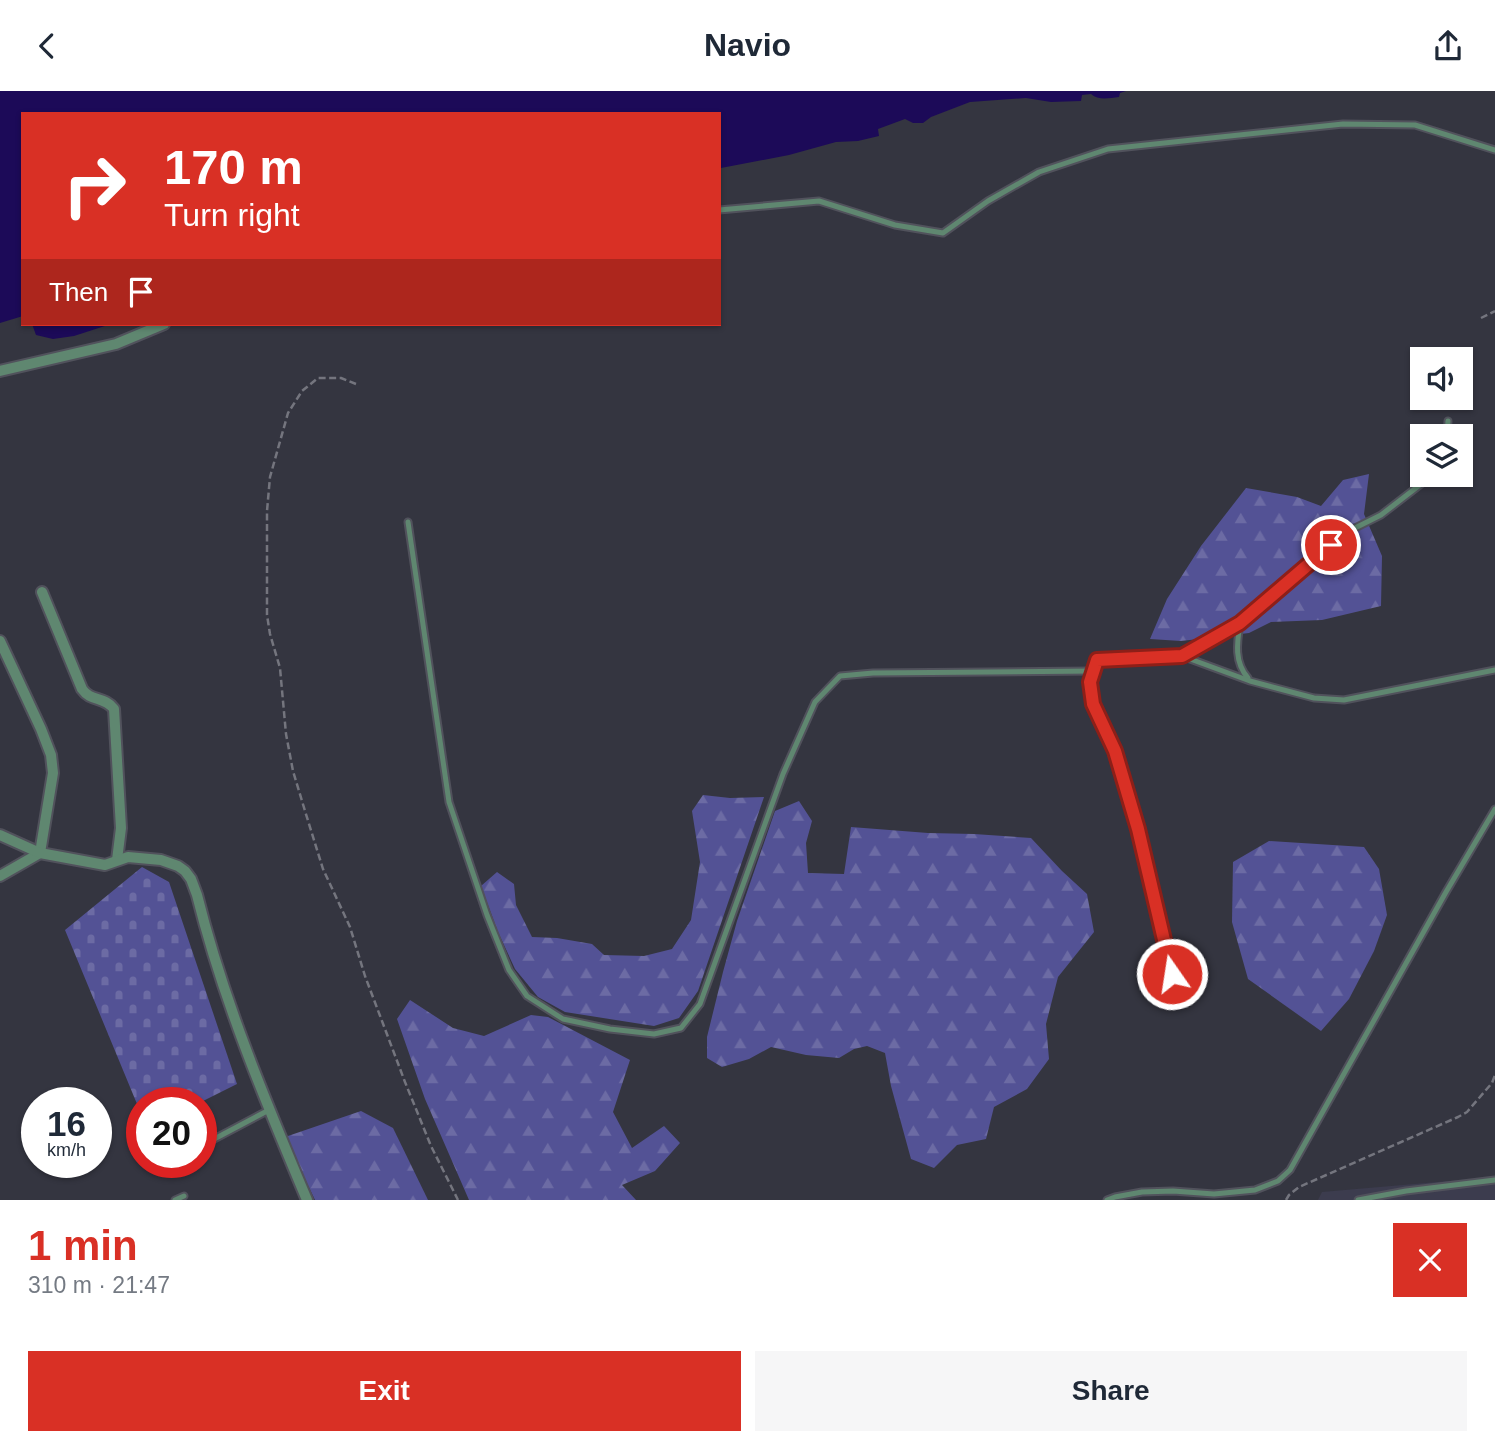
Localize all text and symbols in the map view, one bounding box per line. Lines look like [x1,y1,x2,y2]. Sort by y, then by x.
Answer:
icon: back [28,27,66,65]
text: Navio [704,27,791,63]
icon: share [1429,27,1467,65]
icon: right [49,140,140,231]
text: 170 m [164,140,303,194]
text: Turn right [164,197,300,233]
icon: arrive [122,273,160,311]
text: Then [49,277,108,307]
map controls [1410,347,1473,487]
button: sound [1410,347,1473,410]
button: layers [1410,424,1473,487]
pin [1301,515,1361,575]
icon: arrive [1312,526,1350,564]
position arrow [1135,937,1209,1011]
speed limit sign: 20 [126,1087,217,1178]
text: 16 [47,1104,86,1143]
text: km/h [47,1140,86,1160]
text: 1 min [28,1222,138,1269]
button: close [1393,1223,1467,1297]
text: 310 m · 21:47 [28,1272,170,1298]
button: Exit [28,1351,741,1431]
button: Share [755,1351,1467,1431]

